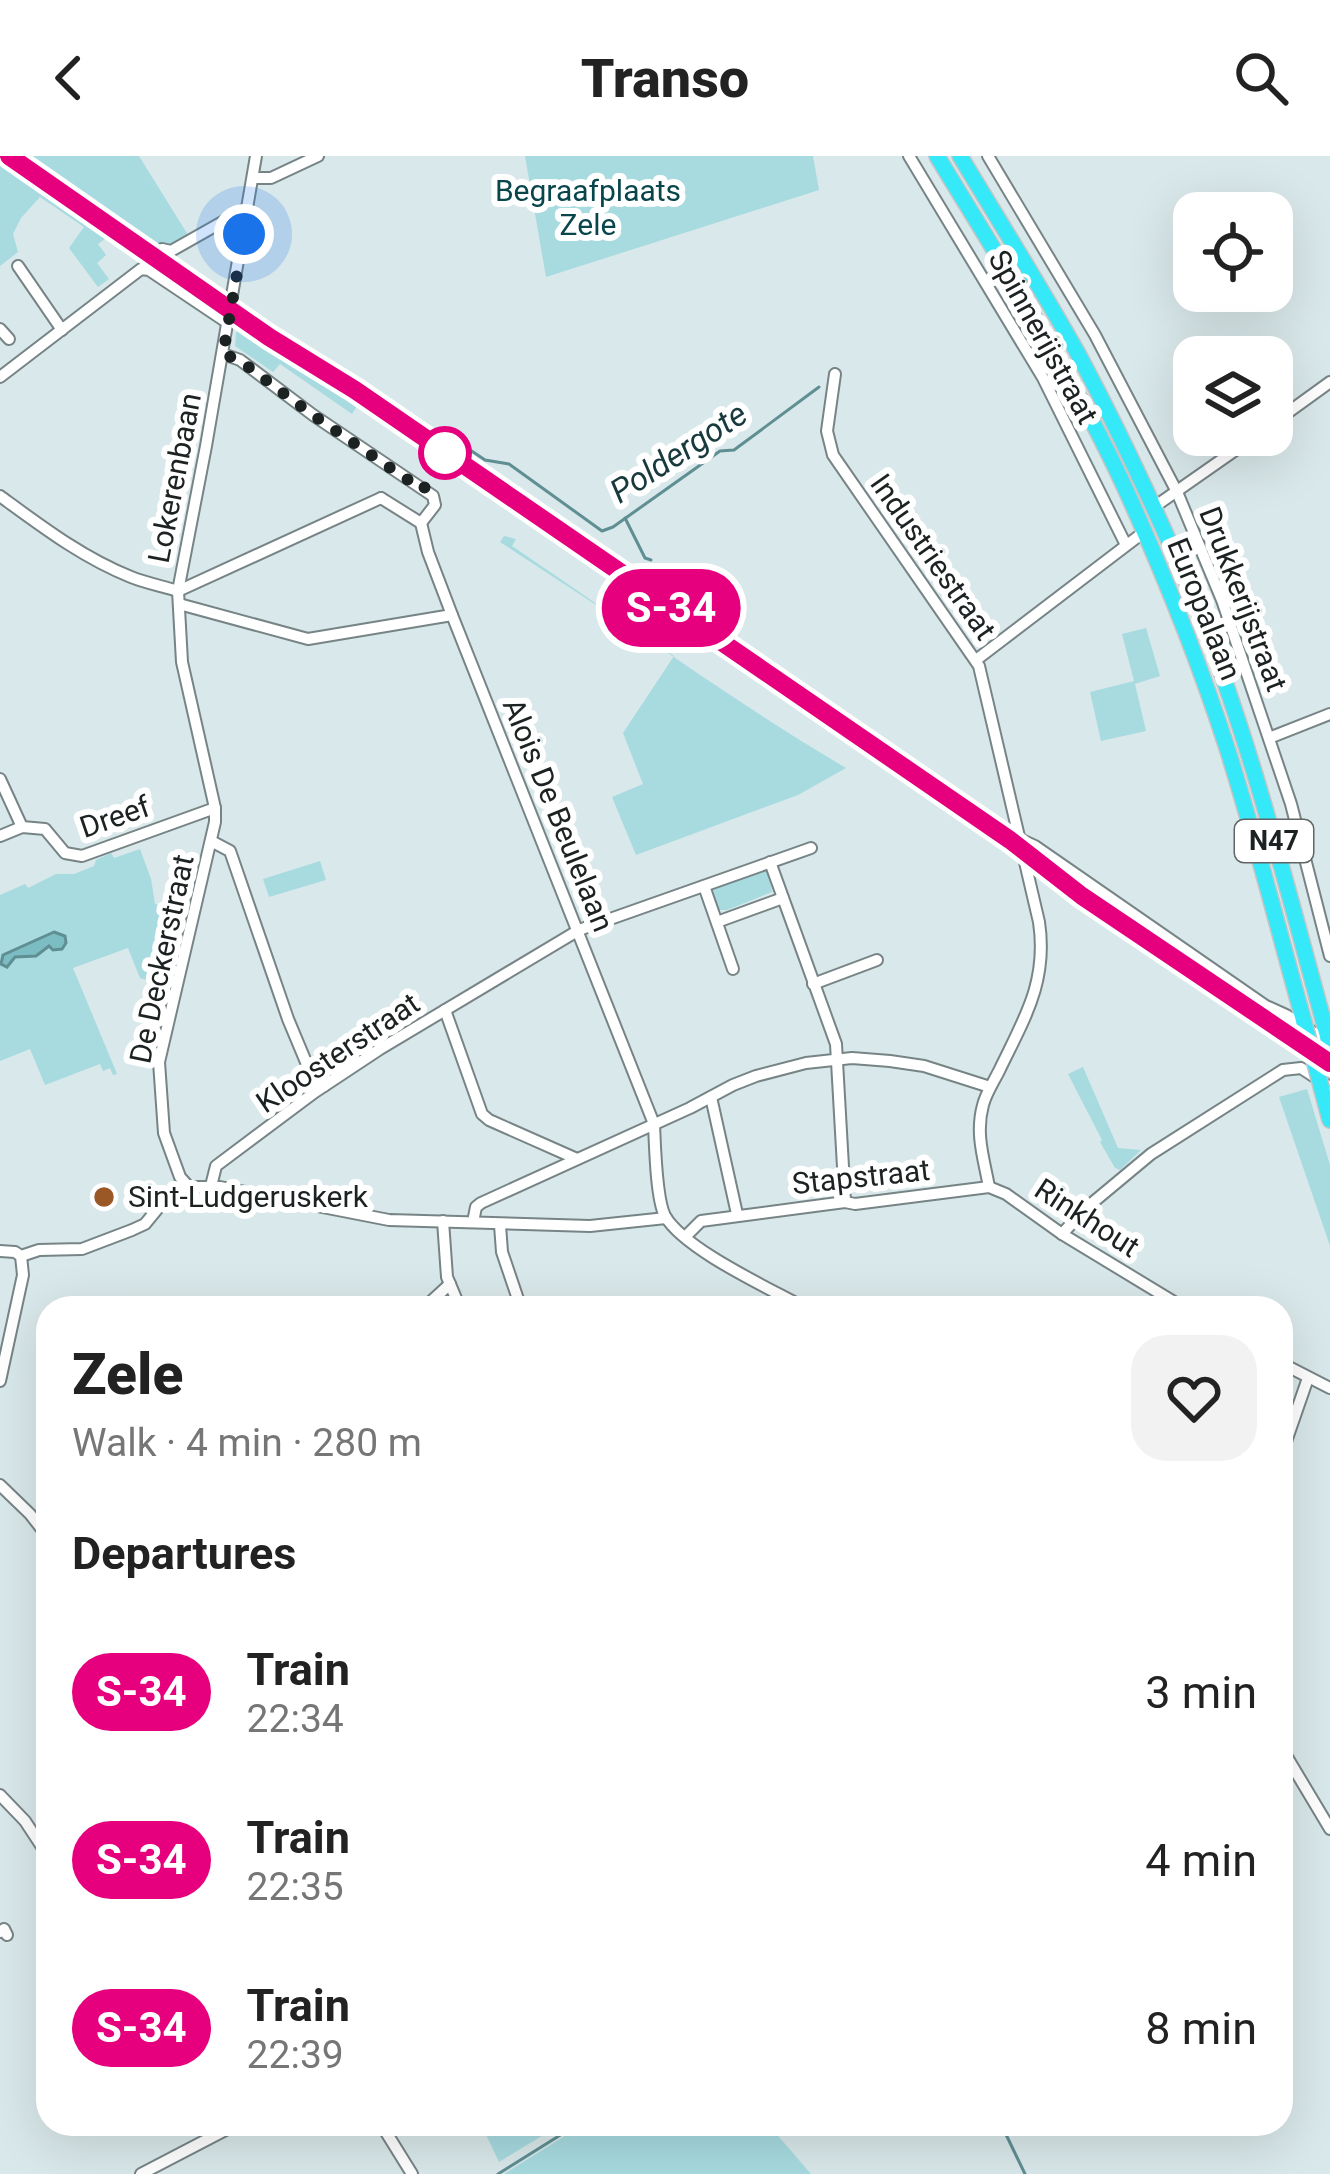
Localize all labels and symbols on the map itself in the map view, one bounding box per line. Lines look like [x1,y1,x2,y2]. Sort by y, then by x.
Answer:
park label: Begraafplaats Zele [495,173,681,242]
your location [214,204,274,264]
street label: Spinnerijstraat [981,244,1106,430]
street label: Lokerenbaan [141,390,208,566]
water label: Poldergote [603,394,754,511]
unlabelled marker [420,428,470,478]
street label: Industriestraat [863,467,1003,646]
street label: Drukkerijstraat [1192,502,1295,696]
street label: Europalaan [1160,533,1249,685]
line badge: S-34 [587,569,755,647]
street label: Alois De Beulelaan [496,693,621,936]
street label: Dreef [75,788,155,845]
road number: N47 [1235,820,1313,862]
street label: De Deckerstraat [122,851,201,1067]
street label: Kloosterstraat [250,985,426,1120]
street label: Stapstraat [790,1152,931,1201]
street label: Rinkhout [1028,1171,1146,1264]
place label: Sint-Ludgeruskerk [128,1179,369,1214]
marker: Sint-Ludgeruskerk [91,1184,117,1210]

